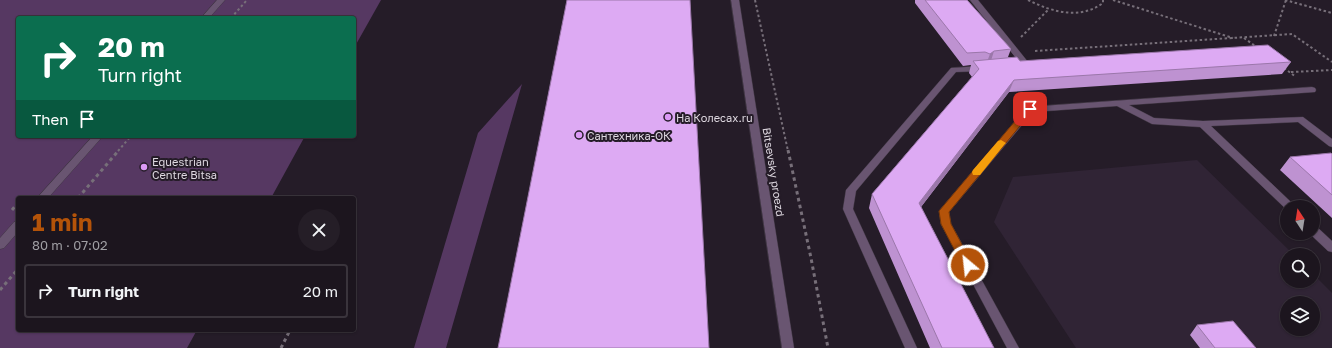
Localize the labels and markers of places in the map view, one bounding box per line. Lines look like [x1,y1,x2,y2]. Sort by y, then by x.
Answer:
pin [1013,92,1047,126]
place label: На Колесах.ru [676,111,753,124]
marker: На Колесах.ru [663,112,673,122]
place label: Сантехника-ОК [587,129,671,142]
marker: Сантехника-ОК [574,130,584,140]
place label: Equestrian Centre Bitsa [152,155,217,181]
marker: Equestrian Centre Bitsa [139,162,149,172]

